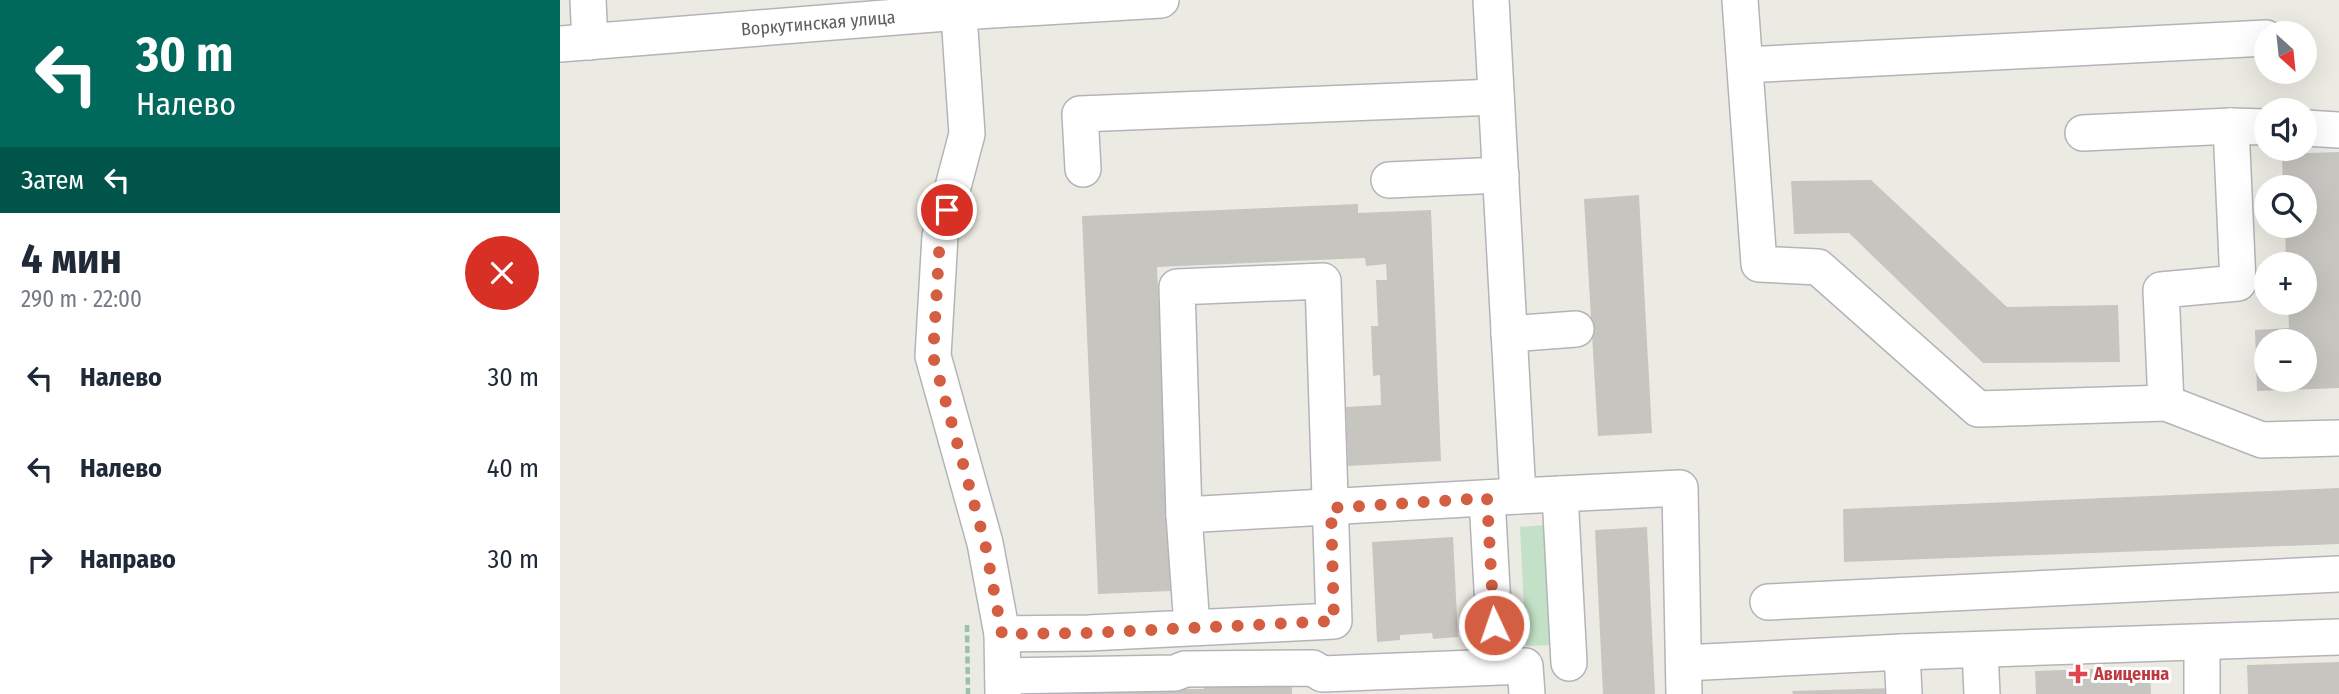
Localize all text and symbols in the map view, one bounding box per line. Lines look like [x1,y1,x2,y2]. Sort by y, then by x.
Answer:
street label: Воркутинская улица [740,6,896,40]
north arrow [2254,21,2317,84]
map controls [2254,21,2317,392]
text: 30 m [136,25,234,84]
icon: left [21,28,112,119]
text: Налево [136,85,236,123]
button: sound [2254,98,2317,161]
icon: left [98,161,136,199]
text: Затем [21,165,84,196]
button: search [2254,175,2317,238]
pin [917,180,977,240]
icon: arrive [928,191,966,229]
text: 4 мин [21,234,122,284]
button: close [465,236,539,310]
button: + [2254,252,2317,315]
text: 290 m · 22:00 [21,285,142,313]
button: − [2254,329,2317,392]
icon: left [21,359,59,397]
text: Налево [80,362,162,393]
text: 30 m [488,362,539,393]
icon: left [21,450,59,488]
text: Налево [80,453,162,484]
text: 40 m [487,453,539,484]
icon: right [21,541,59,579]
text: Направо [80,544,176,575]
text: 30 m [488,544,539,575]
position arrow [1457,588,1531,662]
place label: Авиценна [2093,663,2169,685]
marker: Авиценна [2068,664,2088,684]

